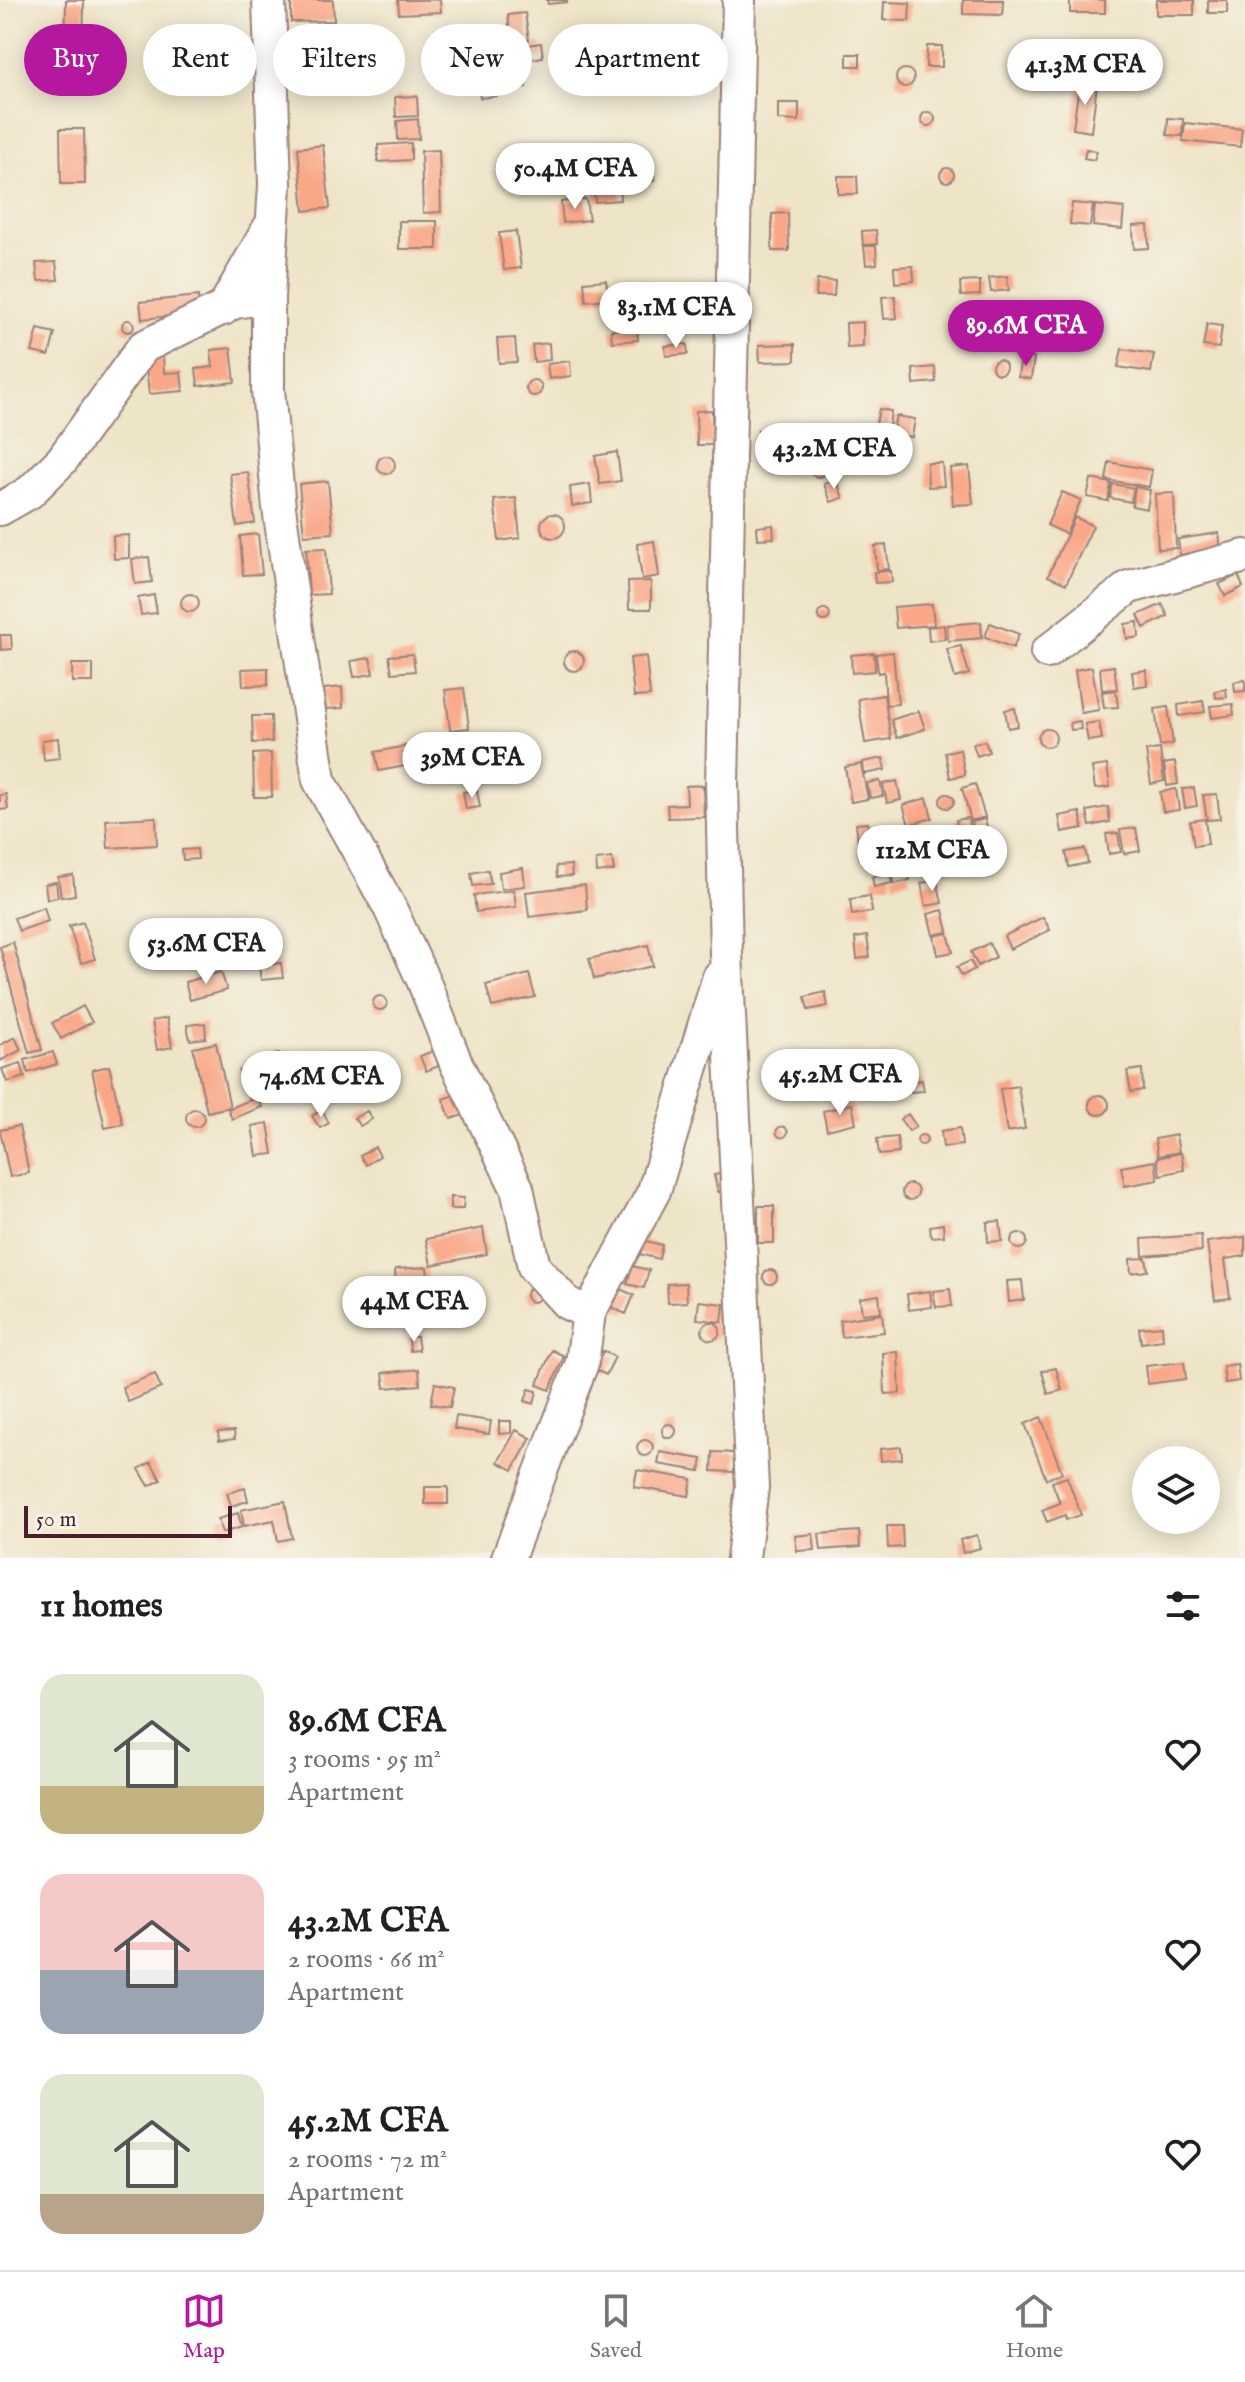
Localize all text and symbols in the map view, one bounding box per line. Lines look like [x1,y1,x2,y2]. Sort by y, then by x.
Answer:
chip: Buy [24,24,127,96]
chip: Rent [143,24,257,96]
chip: Filters [273,24,405,96]
chip: New [421,24,532,96]
chip: Apartment [548,24,728,96]
pin: 41.3M CFA [993,39,1177,107]
text: 41.3M CFA [1025,48,1145,81]
pin: 50.4M CFA [483,143,667,211]
text: 50.4M CFA [514,152,636,185]
pin: 83.1M CFA [584,282,768,350]
text: 83.1M CFA [617,291,735,324]
pin: 89.6M CFA [934,300,1118,368]
text: 89.6M CFA [966,309,1086,342]
pin: 43.2M CFA [742,423,926,491]
text: 43.2M CFA [773,432,895,465]
pin: 39M CFA [398,732,546,800]
text: 39M CFA [420,741,524,774]
pin: 112M CFA [849,825,1015,893]
text: 112M CFA [875,834,989,867]
pin: 53.6M CFA [114,918,298,986]
text: 53.6M CFA [147,927,265,960]
pin: 45.2M CFA [748,1049,932,1117]
pin: 74.6M CFA [229,1051,413,1119]
text: 45.2M CFA [779,1058,901,1091]
text: 74.6M CFA [259,1060,383,1093]
pin: 44M CFA [340,1276,488,1344]
text: 44M CFA [360,1285,468,1318]
map controls [1132,1446,1220,1534]
button: layers [1132,1446,1220,1534]
scale bar [24,1502,232,1538]
text: 50 m [36,1506,77,1534]
icon: filters [1161,1584,1205,1628]
text: 11 homes [40,1585,163,1628]
text: 89.6M CFA [288,1700,445,1743]
icon: home [104,1706,200,1802]
icon: heart [1161,1732,1205,1776]
text: 3 rooms · 95 m² [288,1743,441,1776]
text: Apartment [288,1776,404,1809]
text: 43.2M CFA [288,1900,448,1943]
icon: home [104,1906,200,2002]
icon: heart [1161,1932,1205,1976]
text: 2 rooms · 66 m² [288,1943,445,1976]
text: Apartment [288,1976,404,2009]
text: 45.2M CFA [288,2100,447,2143]
icon: home [104,2106,200,2202]
icon: heart [1161,2132,1205,2176]
text: 2 rooms · 72 m² [288,2143,447,2176]
text: Apartment [288,2176,404,2209]
tab: Map [182,2289,226,2365]
tab: Saved [590,2289,642,2365]
tab: Home [1006,2289,1063,2365]

